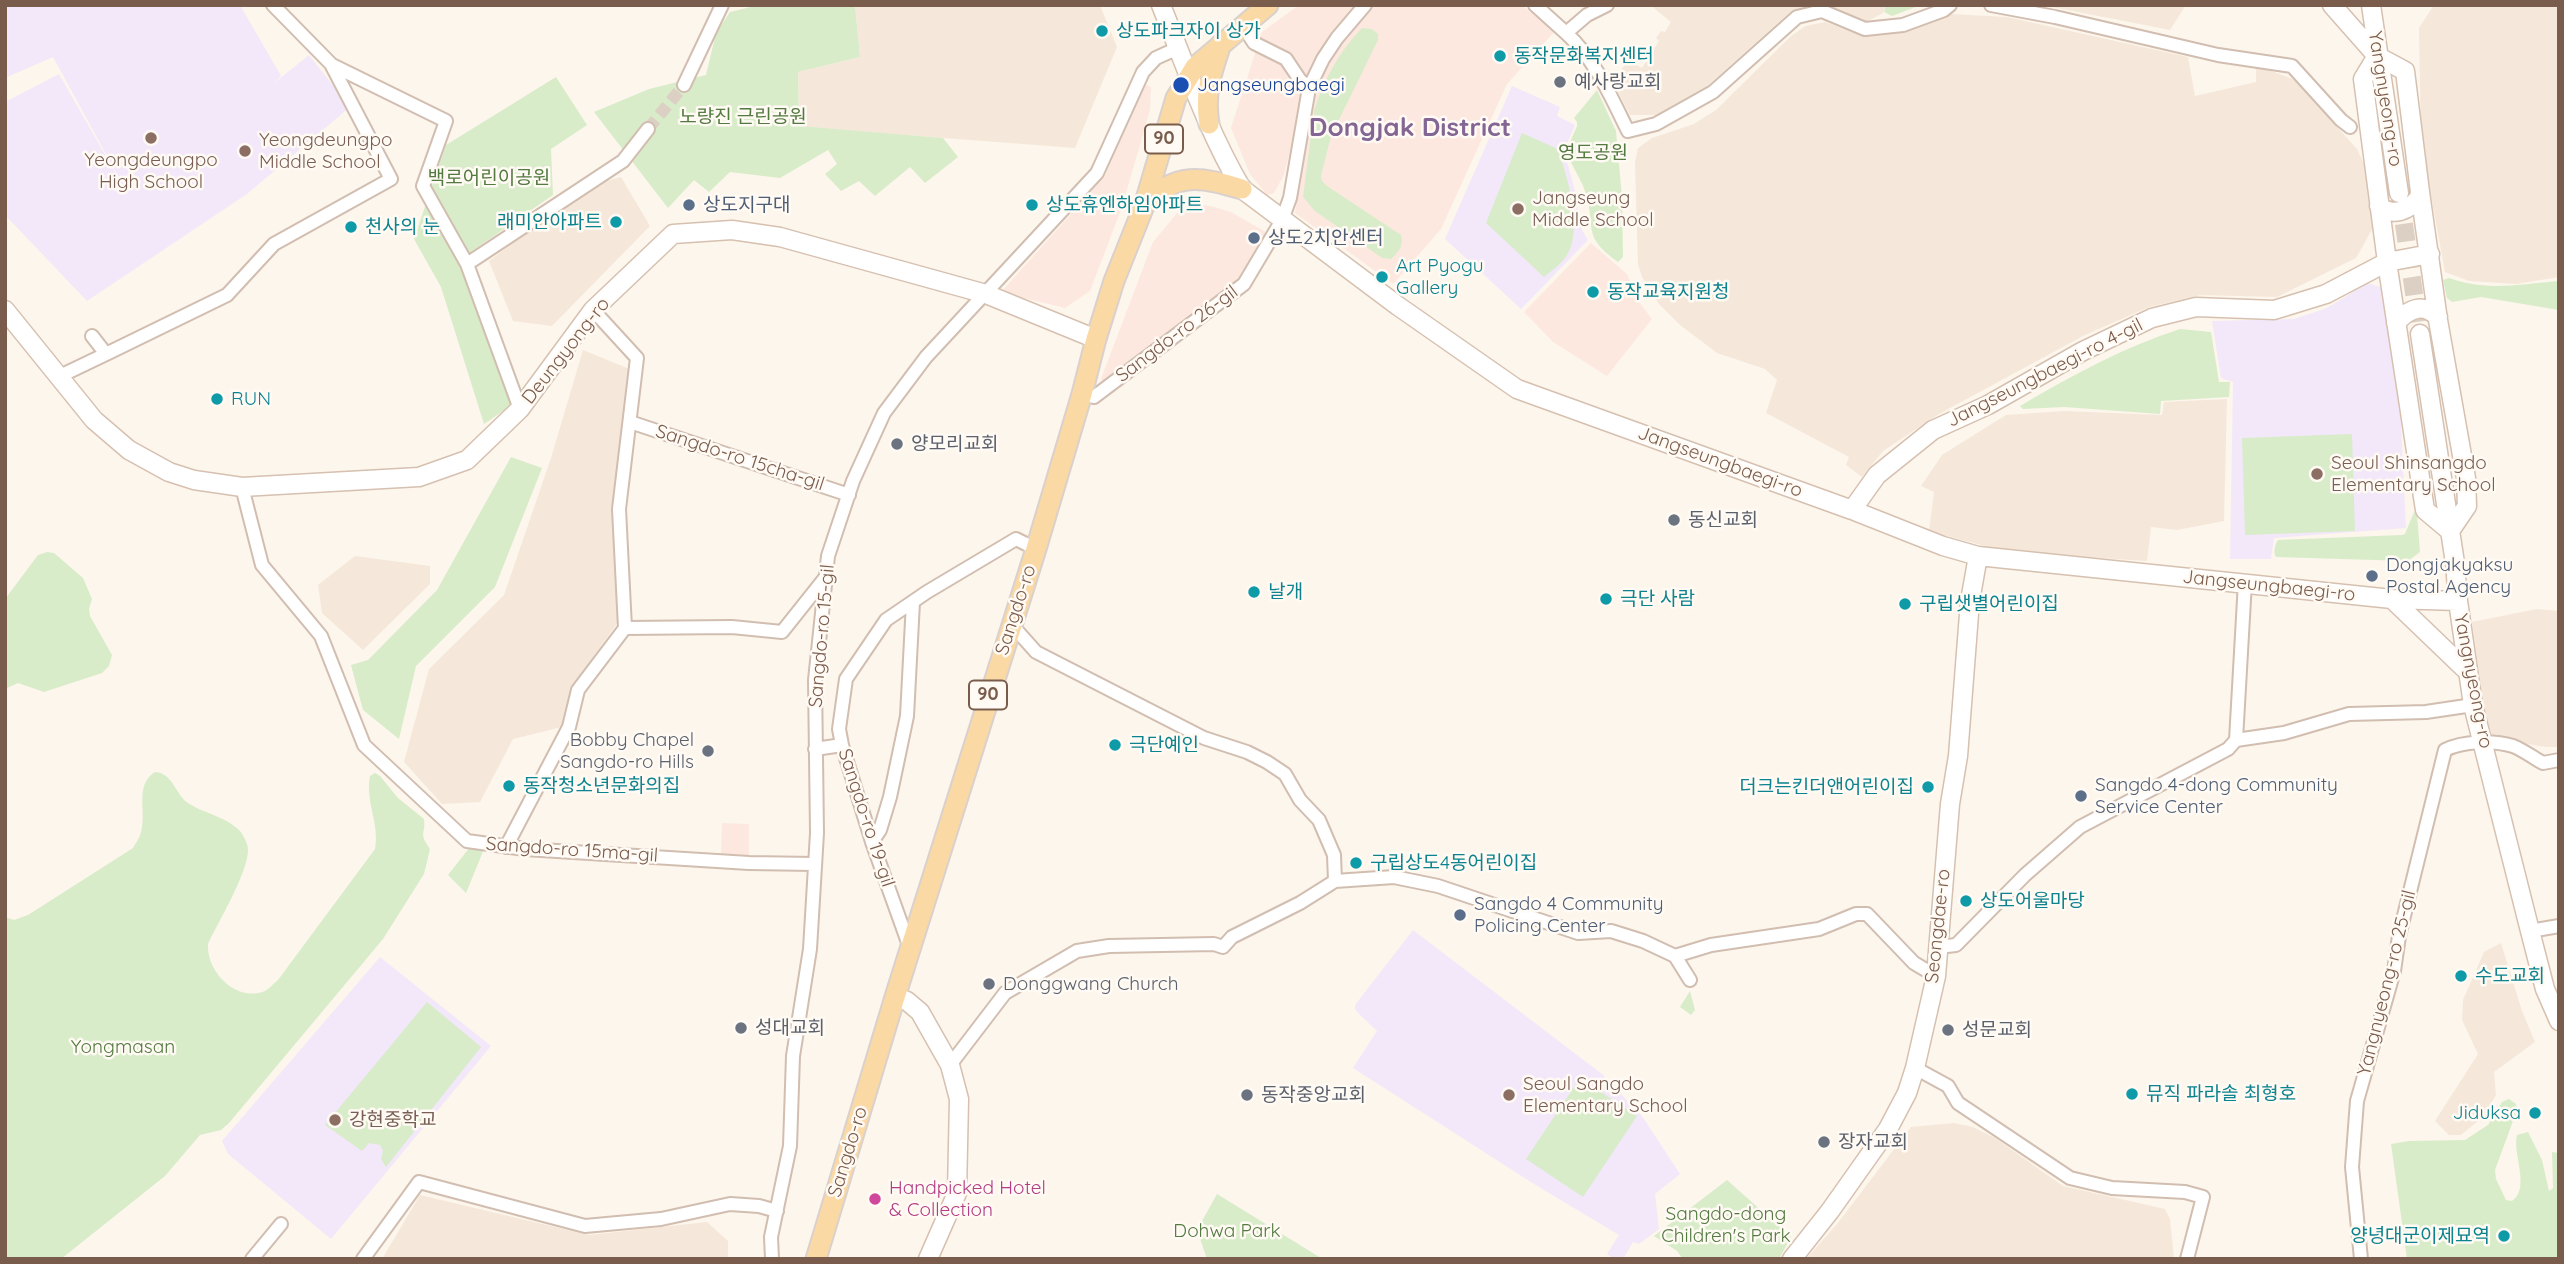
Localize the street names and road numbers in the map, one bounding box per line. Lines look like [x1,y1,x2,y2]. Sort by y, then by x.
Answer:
street label: Yangnyeong-ro [2363,30,2407,168]
road number: 90 [1145,124,1183,154]
street label: Sangdo-ro 26-gil [1111,281,1243,387]
street label: Deungyong-ro [517,293,615,409]
street label: Jangseungbaegi-ro 4-gil [1943,314,2147,432]
street label: Sangdo-ro 15cha-gil [653,420,827,496]
street label: Jangseungbaegi-ro [1634,422,1806,502]
street label: Sangdo-ro [991,562,1041,658]
street label: Sangdo-ro 15-gil [804,563,840,709]
street label: Jangseungbaegi-ro [2181,566,2357,606]
street label: Yangnyeong-ro [2449,612,2497,750]
road number: 90 [969,680,1007,710]
street label: Sangdo-ro 19-gil [833,746,899,890]
street label: Sangdo-ro 15ma-gil [485,833,659,867]
street label: Seongdae-ro [1921,868,1955,984]
street label: Yangnyeong-ro 25-gil [2353,888,2421,1078]
street label: Sangdo-ro [823,1104,873,1200]

